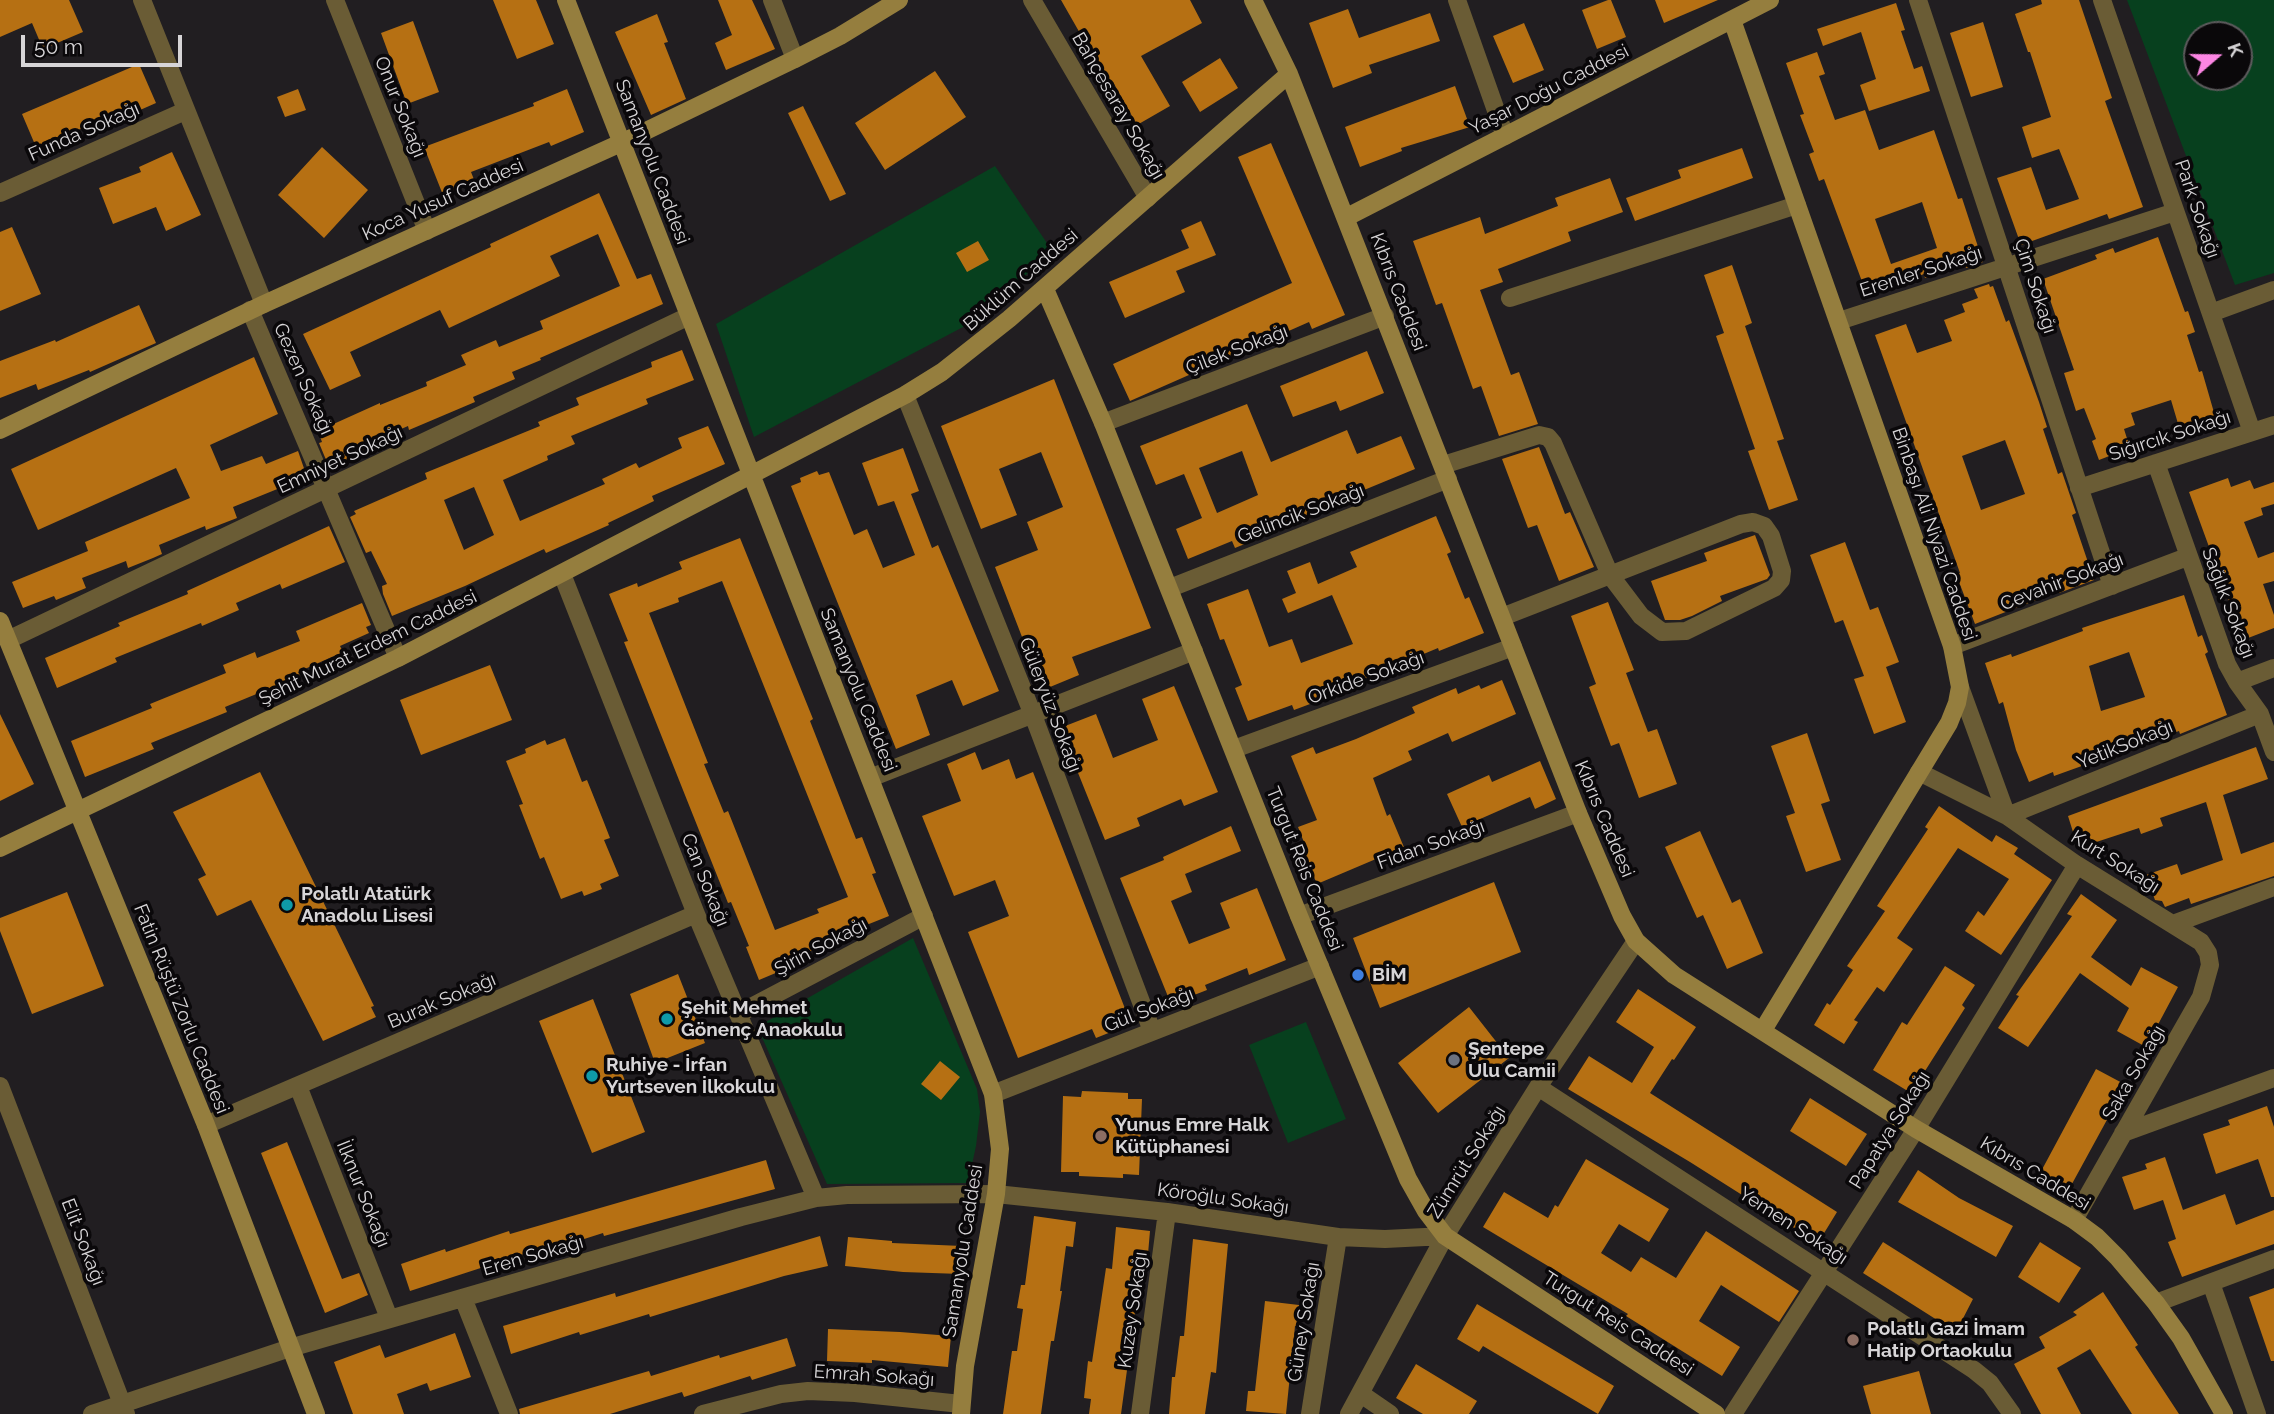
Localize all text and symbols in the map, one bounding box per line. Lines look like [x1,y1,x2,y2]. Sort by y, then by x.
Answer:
scale bar [24,21,186,65]
north arrow [2183,21,2253,91]
street label: Bahçesaray Sokağı [1067,28,1169,184]
text: 50 m [34,34,83,59]
street label: Yaşar Doğu Caddesi [1465,40,1633,140]
text: K [2223,40,2248,59]
street label: Onur Sokağı [369,53,431,161]
street label: Samanyolu Caddesi [610,76,694,248]
street label: Funda Sokağı [25,97,143,167]
street label: Koca Yusuf Caddesi [359,154,527,246]
street label: Park Sokağı [2169,157,2225,261]
street label: Büklüm Caddesi [959,224,1083,336]
street label: Kıbrıs Caddesi [1365,230,1431,354]
street label: Çim Sokağı [2009,236,2061,336]
street label: Erenler Sokağı [1857,242,1985,302]
street label: Gezen Sokağı [268,320,338,438]
street label: Çilek Sokağı [1183,320,1291,380]
street label: Sığırcık Sokağı [2106,406,2234,466]
street label: Emniyet Sokağı [274,421,406,499]
street label: Binbaşı Ali Niyazi Caddesi [1887,424,1981,644]
street label: Gelincik Sokağı [1234,479,1368,549]
street label: Sağlık Sokağı [2196,544,2260,662]
street label: Cevahir Sokağı [1997,548,2127,616]
street label: Şehit Murat Erdem Caddesi [255,585,481,711]
street label: Samanyolu Caddesi [815,605,901,775]
street label: Güleryüz Sokağı [1014,634,1086,776]
street label: Orkide Sokağı [1305,646,1427,710]
street label: YetikSokağı [2074,715,2176,775]
street label: Kıbrıs Caddesi [1569,757,1639,881]
street label: Turgut Reis Caddesi [1261,784,1347,954]
street label: Fidan Sokağı [1374,815,1488,875]
street label: Kurt Sokağı [2066,826,2164,898]
street label: Can Sokağı [676,830,734,930]
place label: Polatlı Atatürk Anadolu Lisesi [301,883,433,927]
marker: Polatlı Atatürk Anadolu Lisesi [279,897,295,913]
street label: Fatin Rüştü Zorlu Caddesi [128,901,234,1117]
street label: Şirin Sokağı [771,913,871,981]
place label: BİM [1372,964,1407,986]
marker: BİM [1350,967,1366,983]
street label: Burak Sokağı [385,968,499,1034]
street label: Gül Sokağı [1101,983,1197,1037]
place label: Şehit Mehmet Gönenç Anaokulu [681,997,843,1041]
marker: Şehit Mehmet Gönenç Anaokulu [659,1011,675,1027]
street label: Saka Sokağı [2098,1021,2170,1125]
place label: Şentepe Ulu Camii [1468,1038,1556,1082]
marker: Şentepe Ulu Camii [1446,1052,1462,1068]
place label: Ruhiye - İrfan Yurtseven İlkokulu [606,1054,775,1098]
street label: Papatya Sokağı [1845,1067,1935,1193]
marker: Ruhiye - İrfan Yurtseven İlkokulu [584,1068,600,1084]
street label: Zümrüt Sokağı [1423,1101,1511,1223]
place label: Yunus Emre Halk Kütüphanesi [1115,1114,1269,1158]
marker: Yunus Emre Halk Kütüphanesi [1093,1128,1109,1144]
street label: Kıbrıs Caddesi [1976,1132,2094,1216]
street label: İlknur Sokağı [331,1137,395,1251]
street label: Samanyolu Caddesi [938,1163,988,1339]
street label: Köroğlu Sokağı [1156,1178,1290,1220]
street label: Yemen Sokağı [1734,1182,1852,1270]
street label: Elit Sokağı [56,1195,110,1289]
street label: Eren Sokağı [480,1231,586,1281]
street label: Kuzey Sokağı [1114,1250,1152,1370]
street label: Güney Sokağı [1283,1260,1325,1384]
street label: Turgut Reis Caddesi [1538,1267,1698,1381]
place label: Polatlı Gazi İmam Hatip Ortaokulu [1867,1318,2025,1362]
marker: Polatlı Gazi İmam Hatip Ortaokulu [1845,1332,1861,1348]
street label: Emrah Sokağı [813,1360,935,1392]

